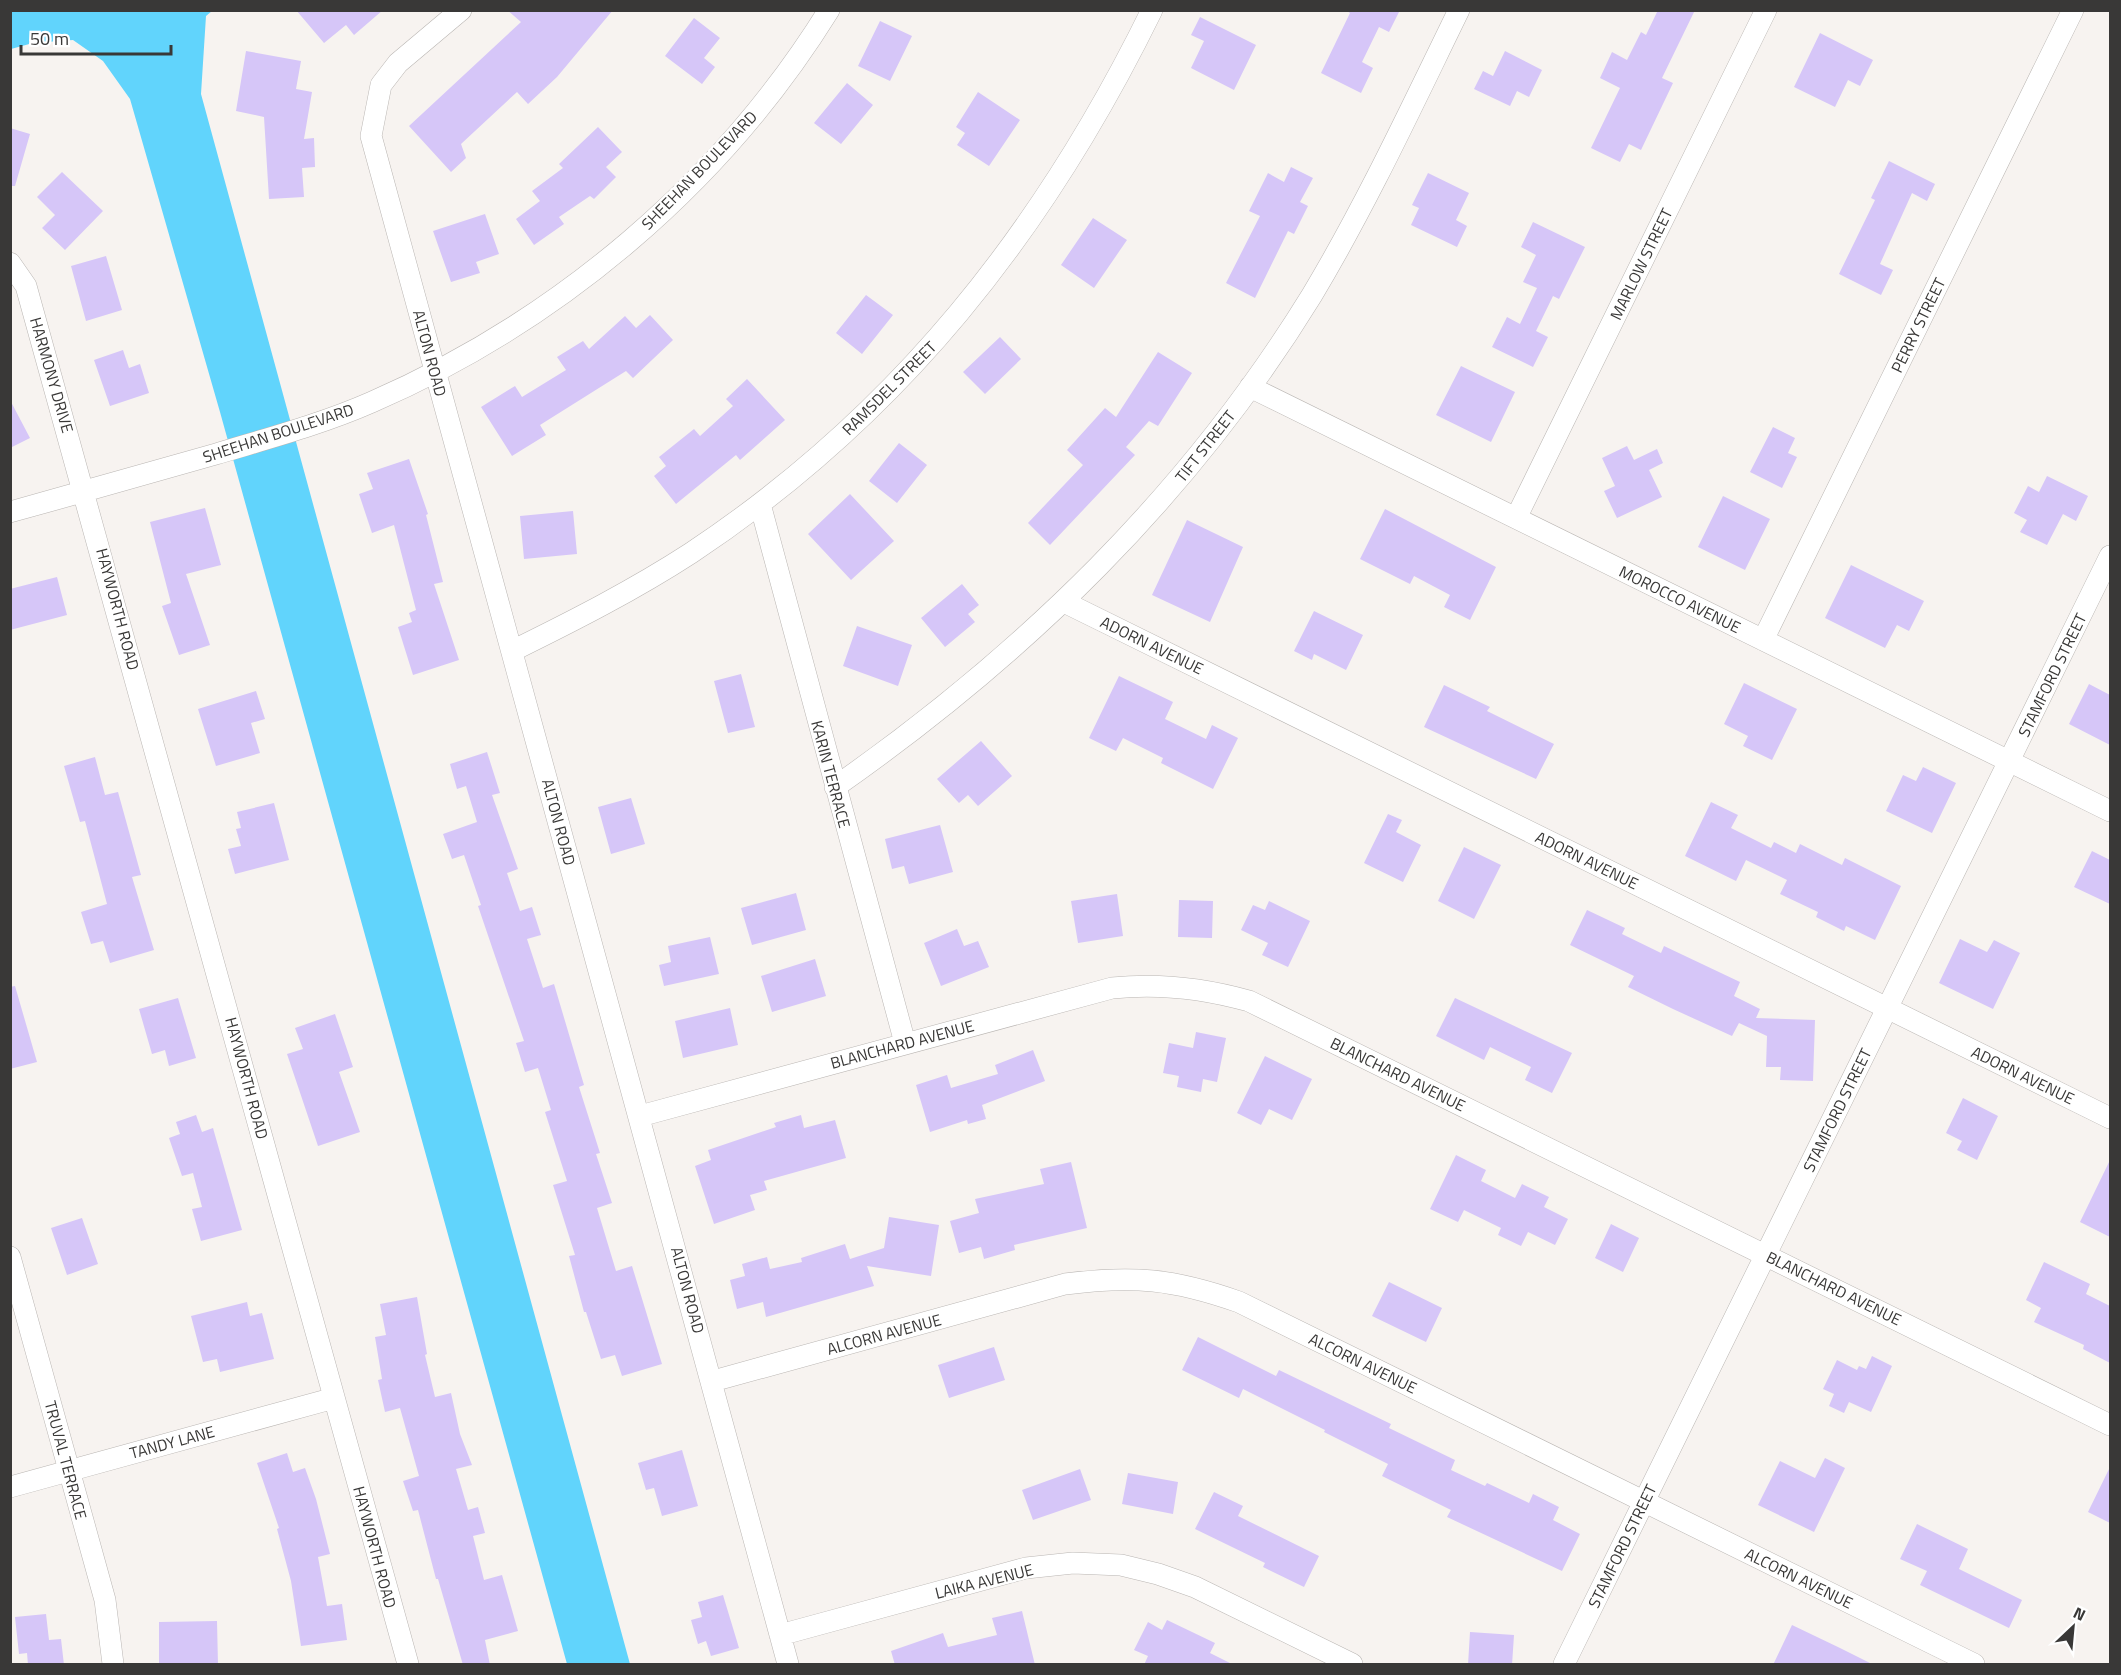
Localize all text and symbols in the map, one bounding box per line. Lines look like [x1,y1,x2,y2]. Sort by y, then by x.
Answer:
scale bar [21,18,171,56]
text: 50 m [30,25,69,52]
street label: SHEEHAN BOULEVARD [636,105,762,235]
street label: MARLOW STREET [1604,204,1679,324]
street label: PERRY STREET [1885,273,1952,377]
street label: ALTON ROAD [407,307,453,399]
street label: HARMONY DRIVE [24,314,80,436]
street label: RAMSDEL STREET [836,335,942,441]
street label: SHEEHAN BOULEVARD [199,397,357,469]
street label: TIFT STREET [1169,404,1241,487]
street label: HAYWORTH ROAD [90,545,146,673]
street label: MOROCCO AVENUE [1615,559,1745,639]
street label: STAMFORD STREET [2012,609,2093,741]
street label: ADORN AVENUE [1096,610,1208,680]
street label: KARIN TERRACE [805,718,857,831]
street label: ALTON ROAD [536,776,582,868]
street label: ADORN AVENUE [1531,825,1643,895]
street label: BLANCHARD AVENUE [827,1013,977,1075]
street label: HAYWORTH ROAD [219,1014,275,1142]
street label: BLANCHARD AVENUE [1326,1031,1470,1117]
street label: ADORN AVENUE [1967,1040,2079,1110]
street label: STAMFORD STREET [1797,1044,1878,1176]
street label: ALTON ROAD [665,1244,711,1336]
street label: BLANCHARD AVENUE [1762,1245,1906,1331]
street label: ALCORN AVENUE [824,1307,944,1361]
street label: ALCORN AVENUE [1305,1326,1421,1400]
street label: TRUVAL TERRACE [39,1398,93,1522]
street label: TANDY LANE [127,1419,217,1465]
street label: STAMFORD STREET [1582,1480,1663,1612]
street label: HAYWORTH ROAD [347,1483,403,1611]
street label: ALCORN AVENUE [1741,1541,1857,1615]
street label: LAIKA AVENUE [932,1557,1036,1605]
north arrow [2043,1597,2103,1657]
text: N [2069,1600,2090,1627]

